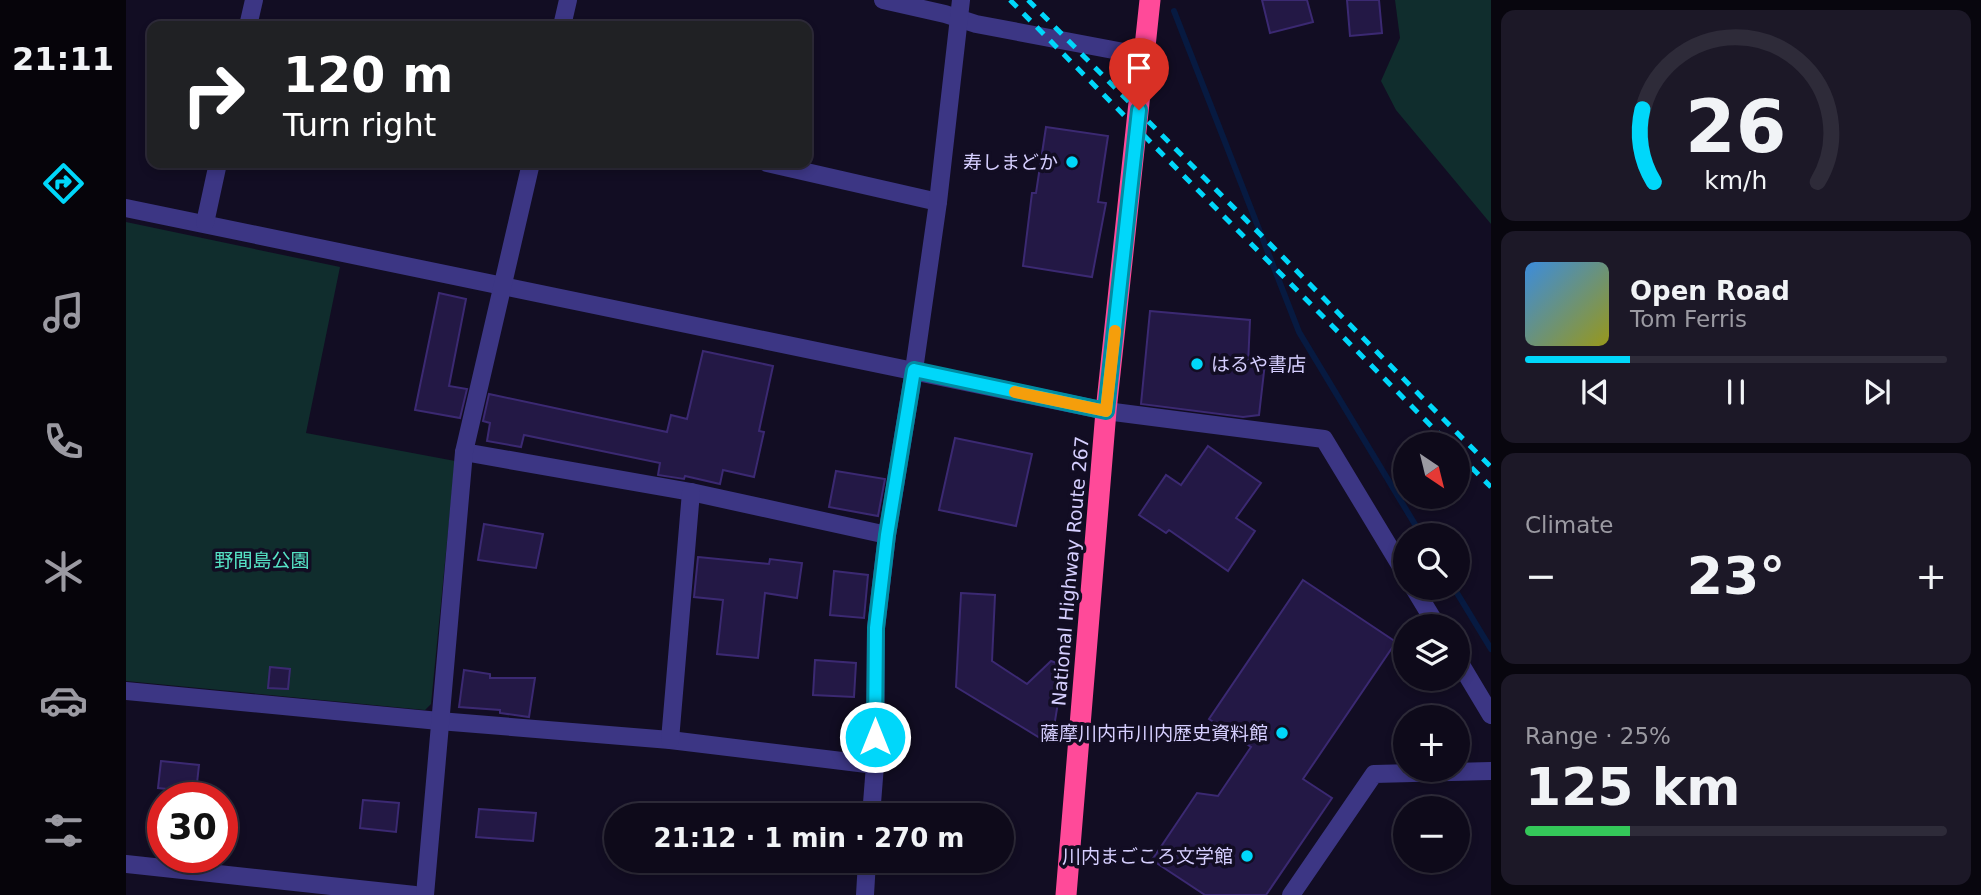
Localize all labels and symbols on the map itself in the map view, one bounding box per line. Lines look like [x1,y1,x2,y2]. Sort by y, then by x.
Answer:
pin [1109,38,1169,110]
place label: 寿しまどか [963,151,1058,173]
marker: 寿しまどか [1064,154,1080,170]
place label: はるや書店 [1211,353,1306,375]
marker: はるや書店 [1189,356,1205,372]
north arrow [1393,432,1470,509]
street label: National Highway Route 267 [1047,435,1093,707]
park label: 野間島公園 [214,549,310,571]
position arrow [838,700,912,774]
place label: 薩摩川内市川内歴史資料館 [1040,722,1268,744]
marker: 薩摩川内市川内歴史資料館 [1274,725,1290,741]
speed limit sign: 30 [147,782,238,873]
place label: 川内まごころ文学館 [1062,845,1233,867]
marker: 川内まごころ文学館 [1239,848,1255,864]

